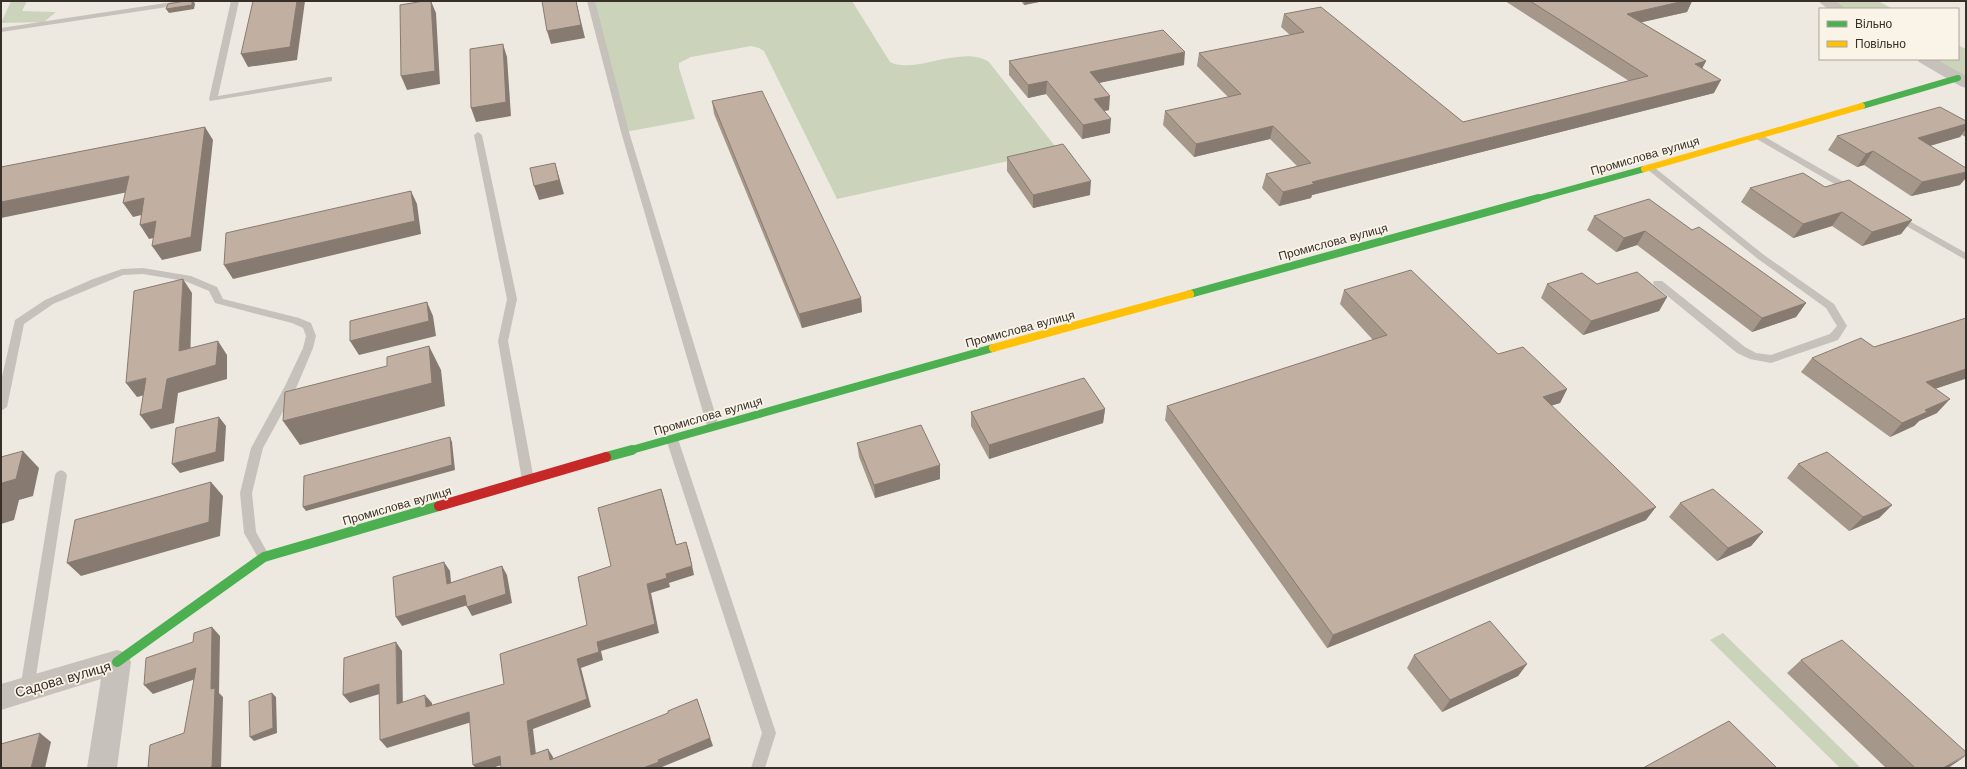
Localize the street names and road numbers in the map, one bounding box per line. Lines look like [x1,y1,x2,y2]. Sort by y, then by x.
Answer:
street label: Промислова вулиця [1589,134,1701,178]
street label: Промислова вулиця [1277,221,1389,263]
street label: Промислова вулиця [964,308,1076,350]
street label: Промислова вулиця [652,394,764,438]
street label: Промислова вулиця [341,484,453,528]
street label: Садова вулиця [13,658,113,700]

